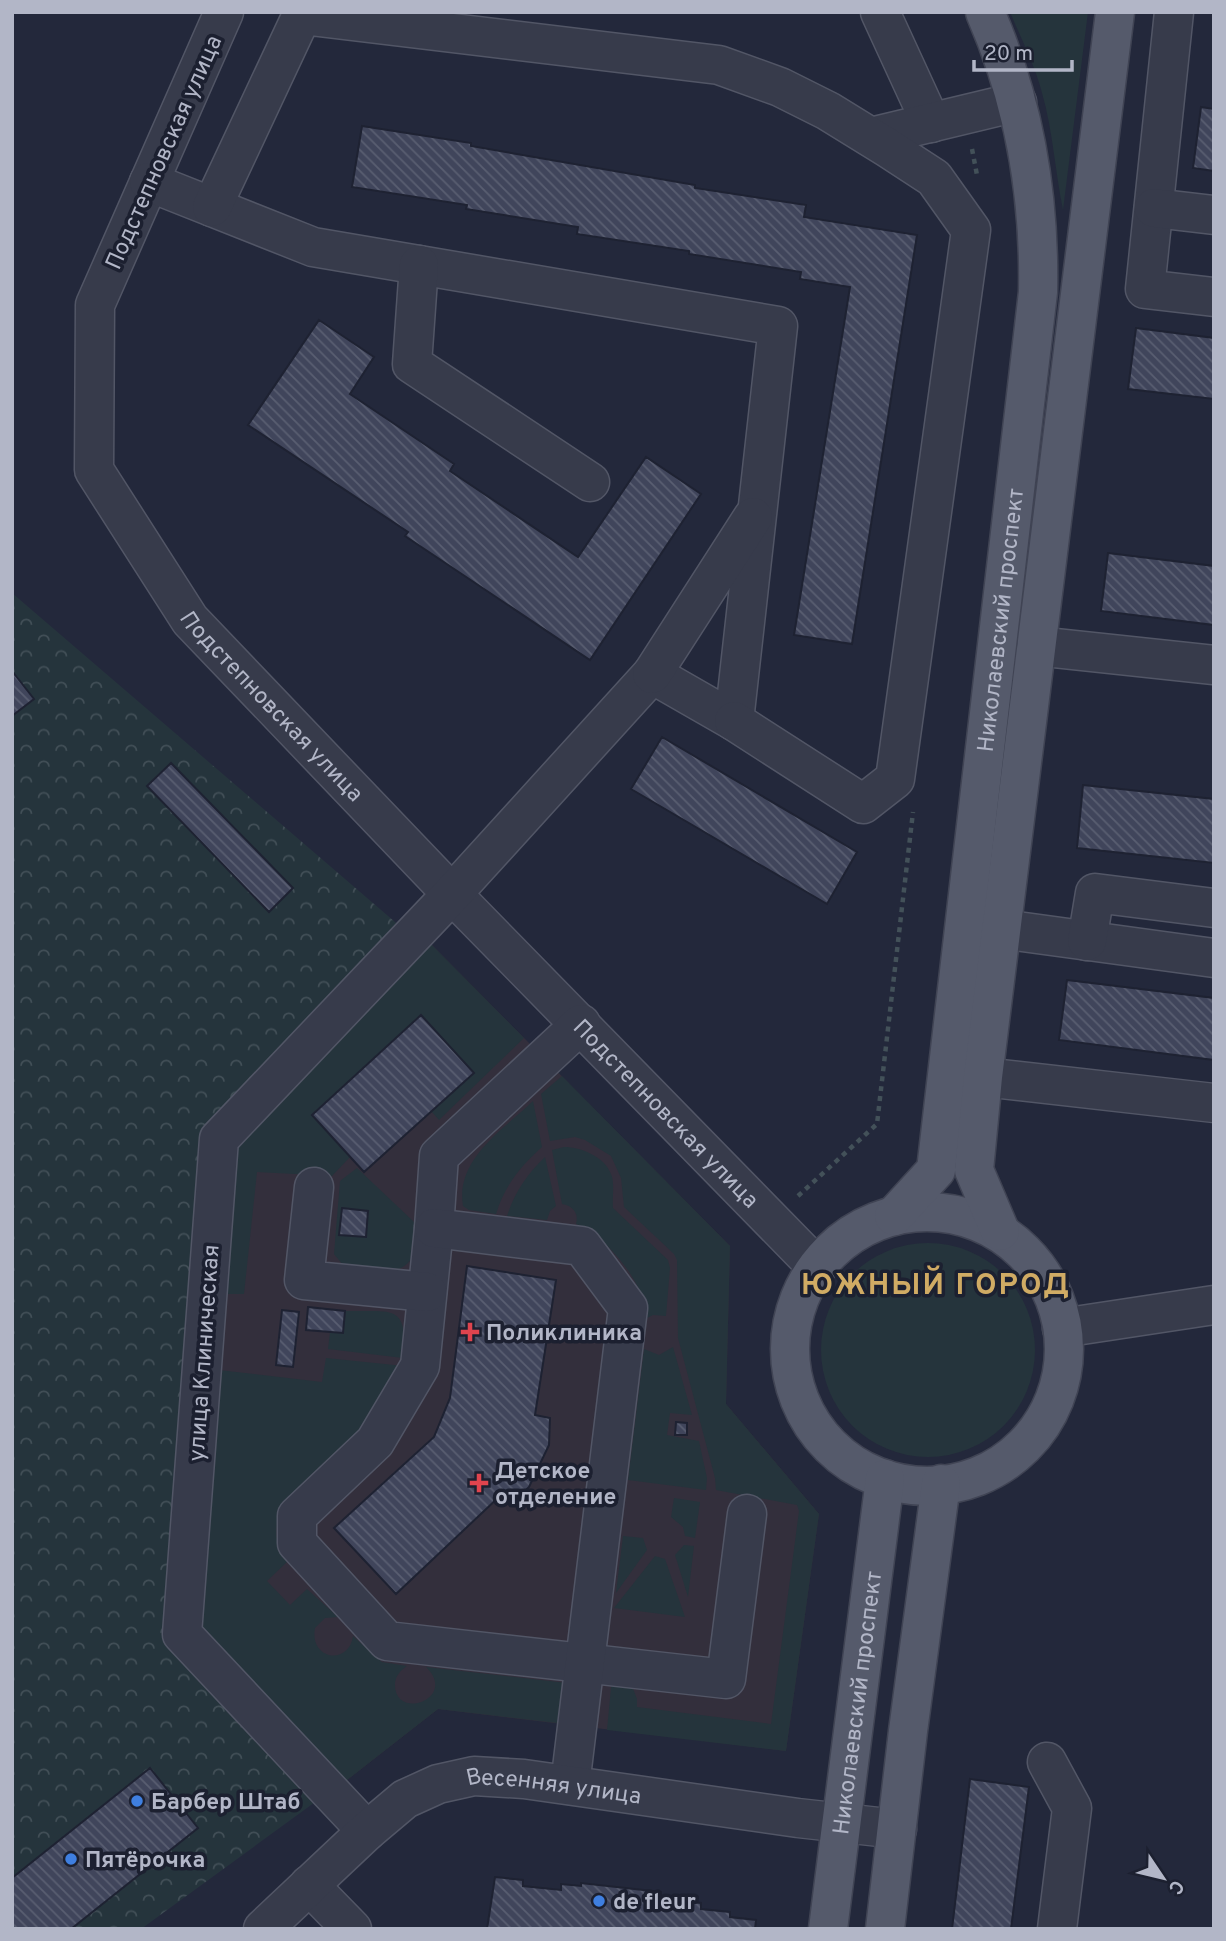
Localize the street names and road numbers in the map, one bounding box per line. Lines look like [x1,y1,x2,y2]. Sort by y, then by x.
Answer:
street label: Подстепновская улица [100,31,230,275]
street label: Николаевский проспект [973,487,1032,754]
street label: Подстепновская улица [171,607,368,809]
street label: Подстепновская улица [566,1014,764,1216]
street label: улица Клиническая [183,1244,228,1463]
street label: Николаевский проспект [828,1570,890,1837]
street label: Весенняя улица [464,1763,643,1813]

